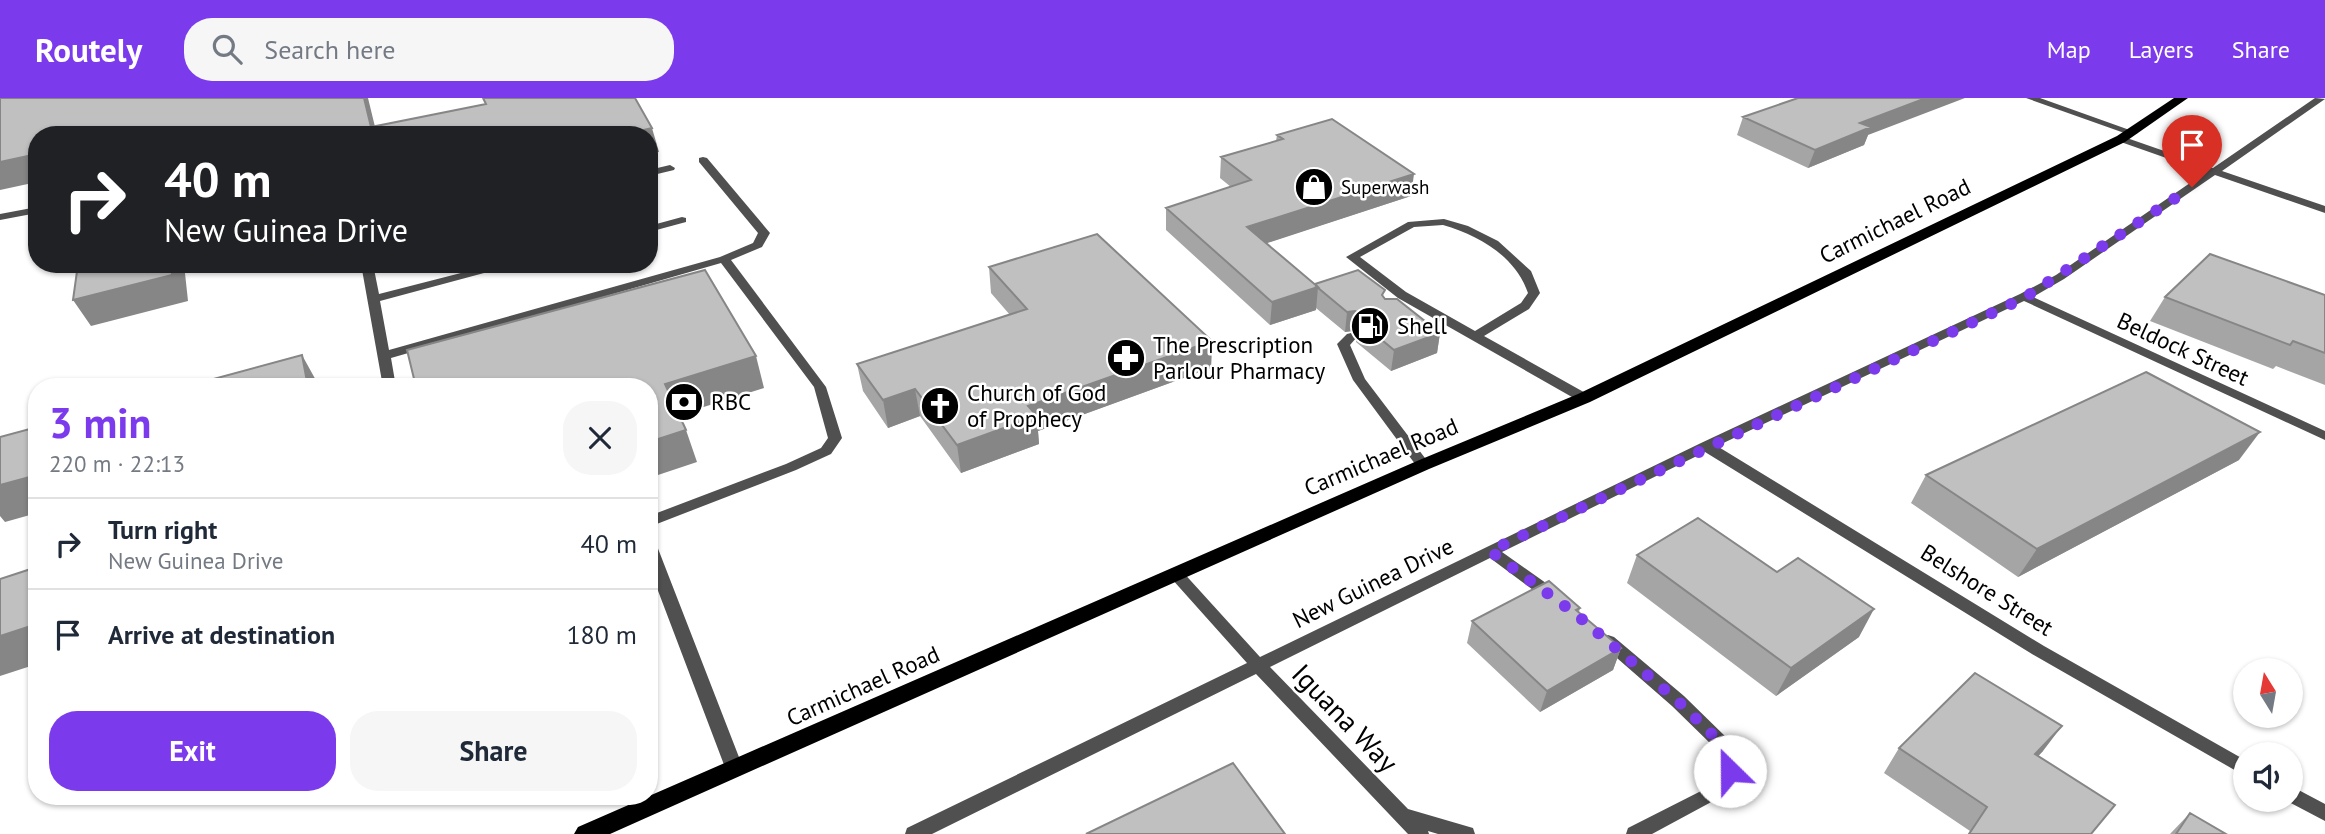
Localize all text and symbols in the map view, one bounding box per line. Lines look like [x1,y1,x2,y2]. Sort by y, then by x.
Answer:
search box [184,18,674,81]
text: Routely [35,28,142,71]
icon: search [208,30,246,68]
text: Search here [264,33,395,66]
text: Map [2047,34,2091,65]
text: Layers [2129,34,2194,65]
text: Share [2232,34,2290,65]
pin [2162,115,2222,187]
icon: arrive [2173,126,2211,164]
text: 40 m [164,147,271,211]
icon: right [49,154,140,245]
shop icon: Superwash [1293,166,1335,208]
street label: Carmichael Road [1815,171,1975,270]
place label: Superwash [1341,175,1430,199]
text: New Guinea Drive [164,209,408,251]
fuel station icon: Shell [1349,305,1391,347]
street label: Beldock Street [2113,305,2254,392]
place label: Shell [1397,311,1447,340]
place label: The Prescription Parlour Pharmacy [1153,330,1326,385]
pharmacy icon: The Prescription Parlour Pharmacy [1105,337,1147,379]
place label: Church of God of Prophecy [967,378,1106,433]
bank icon: RBC [663,381,705,423]
church icon: Church of God of Prophecy [919,385,961,427]
place label: RBC [711,387,751,416]
text: 3 min [49,395,151,450]
button: close [563,401,637,475]
street label: Carmichael Road [1299,411,1462,502]
text: 220 m · 22:13 [49,449,185,478]
text: Turn right [108,513,217,546]
icon: right [49,525,87,563]
text: 40 m [581,527,637,560]
street label: New Guinea Drive [1288,531,1458,634]
street label: Belshore Street [1916,537,2059,642]
text: New Guinea Drive [108,546,283,575]
icon: arrive [49,616,87,654]
text: Arrive at destination [108,618,335,651]
text: 180 m [566,618,637,651]
street label: Carmichael Road [782,639,944,732]
street label: Iguana Way [1284,655,1406,780]
north arrow [2233,658,2303,728]
map controls [2233,658,2303,812]
button: Exit [49,711,336,791]
button: Share [350,711,637,791]
position arrow [1693,734,1767,808]
button: sound [2233,742,2303,812]

